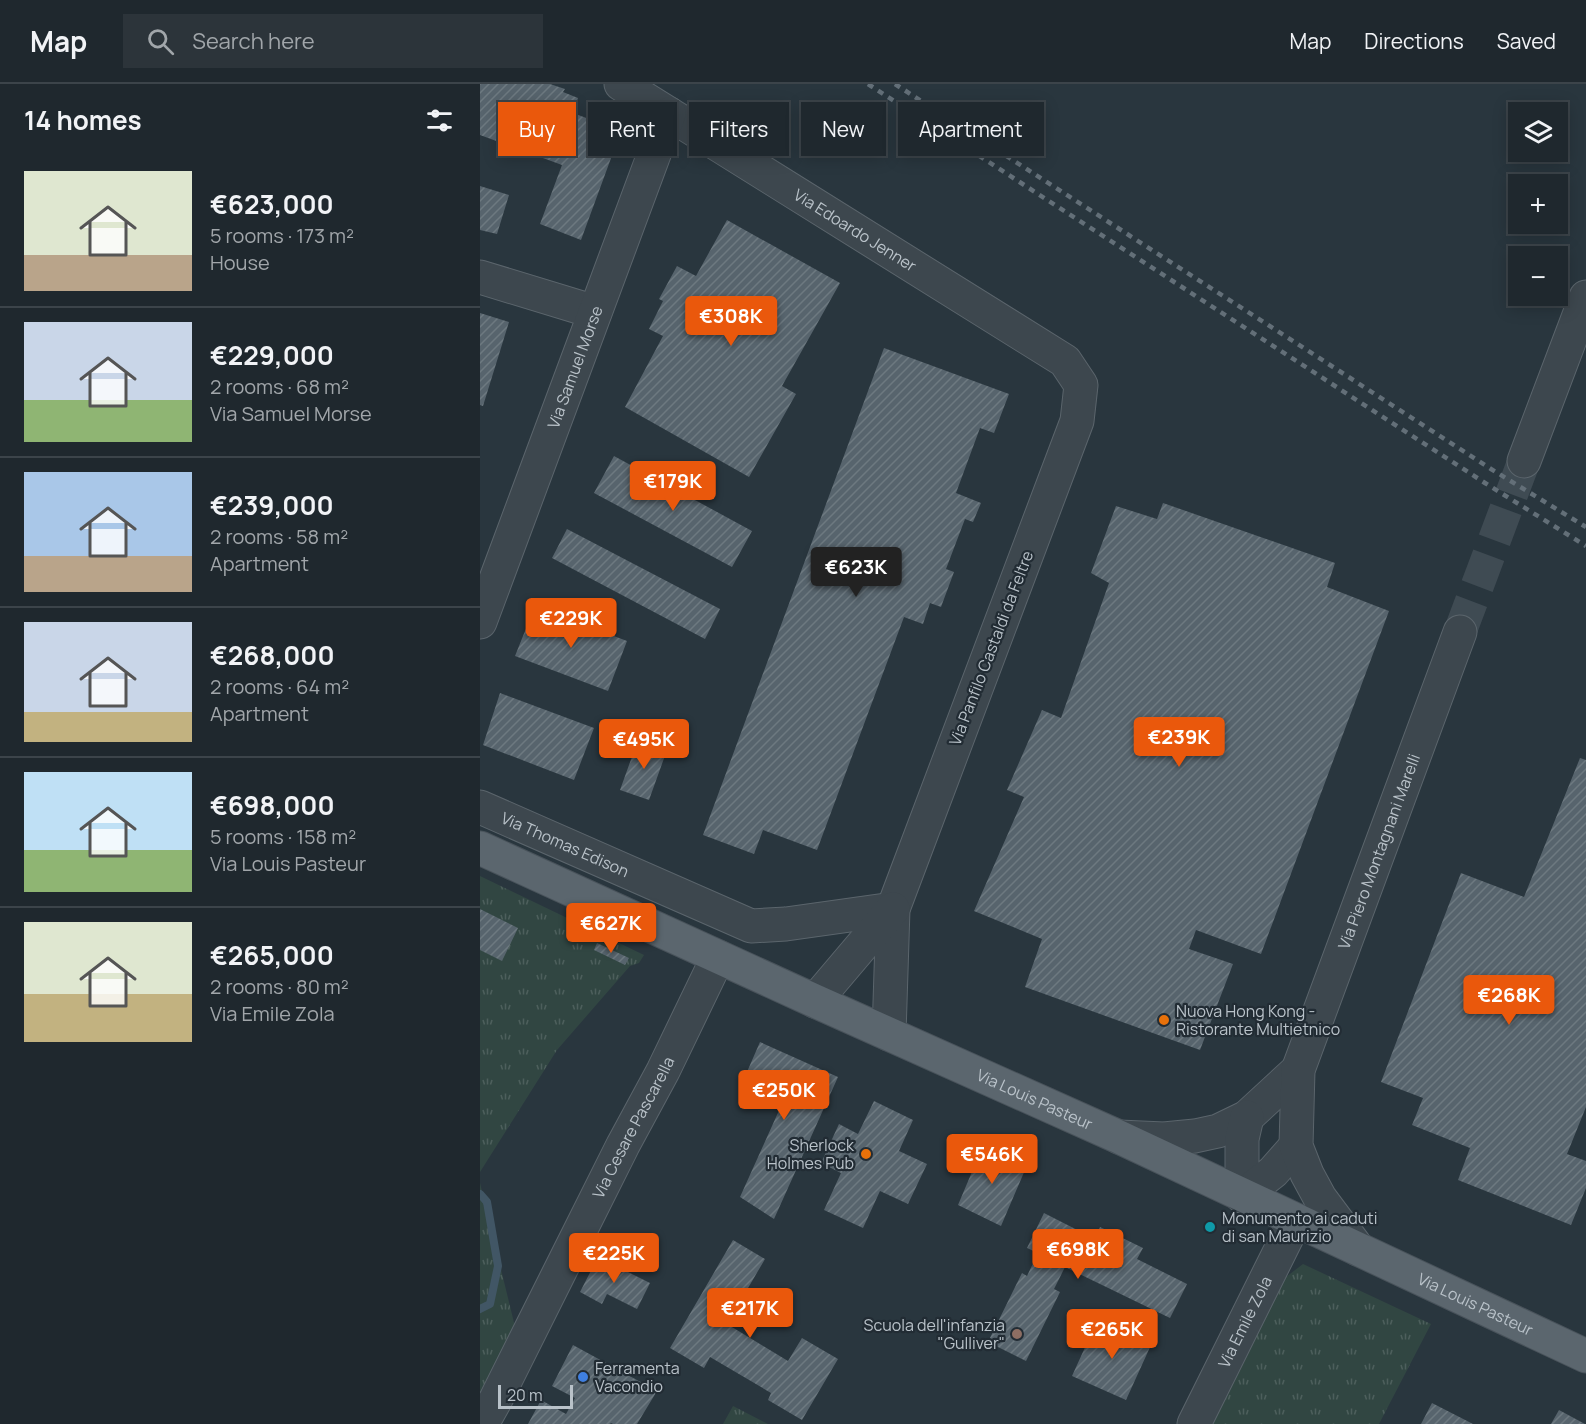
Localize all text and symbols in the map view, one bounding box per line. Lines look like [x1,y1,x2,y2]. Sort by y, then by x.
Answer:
search box [123,14,543,68]
text: Map [30,22,87,60]
icon: search [144,25,177,58]
text: Search here [192,26,315,56]
text: Map [1290,27,1331,55]
text: Directions [1364,27,1464,55]
text: Saved [1497,27,1556,55]
text: 14 homes [24,102,142,138]
chip: Buy [498,102,576,156]
chip: Rent [588,102,677,156]
chip: Filters [689,102,789,156]
chip: New [801,102,886,156]
chip: Apartment [898,102,1044,156]
map controls [1508,102,1568,306]
button: layers [1508,102,1568,162]
icon: filters [423,104,456,137]
button: + [1508,174,1568,234]
street label: Via Edoardo Jenner [790,184,921,277]
text: €623,000 [210,186,334,222]
icon: home [72,195,144,267]
text: 5 rooms · 173 m² [210,222,354,249]
button: − [1508,246,1568,306]
text: House [210,249,270,276]
pin: €308K [689,296,773,347]
text: €308K [699,302,763,329]
street label: Via Samuel Morse [542,303,608,432]
text: €229,000 [210,337,334,373]
icon: home [72,346,144,418]
text: 2 rooms · 68 m² [210,373,349,400]
text: Via Samuel Morse [210,400,372,427]
pin: €179K [631,461,715,512]
text: €179K [644,467,702,494]
text: €239,000 [210,487,334,523]
icon: home [72,496,144,568]
text: 2 rooms · 58 m² [210,523,348,550]
pin: €623K [814,547,898,598]
street label: Via Panfilo Castaldi da Feltre [944,547,1038,749]
text: Apartment [210,550,309,577]
text: €623K [825,553,887,580]
pin: €229K [529,598,613,649]
text: €229K [540,604,602,631]
text: €268,000 [210,637,335,673]
icon: home [72,646,144,718]
text: 2 rooms · 64 m² [210,673,349,700]
text: Apartment [210,700,309,727]
pin: €239K [1137,717,1221,768]
pin: €495K [602,719,686,770]
text: €239K [1148,723,1210,750]
text: €495K [613,725,675,752]
street label: Via Piero Montagnani Marelli [1333,751,1425,952]
text: €698,000 [210,787,335,823]
icon: home [72,796,144,868]
street label: Via Thomas Edison [498,807,633,882]
text: 5 rooms · 158 m² [210,823,356,850]
text: Via Louis Pasteur [210,850,366,877]
pin: €627K [569,903,653,954]
text: €627K [580,909,642,936]
text: €265,000 [210,937,334,973]
icon: home [72,946,144,1018]
text: 2 rooms · 80 m² [210,973,349,1000]
pin: €268K [1467,975,1551,1026]
text: €268K [1477,981,1541,1008]
text: Via Emile Zola [210,1000,335,1027]
place label: Nuova Hong Kong - Ristorante Multietnico [1176,1000,1340,1040]
marker: Nuova Hong Kong - Ristorante Multietnico [1157,1013,1171,1027]
street label: Via Cesare Pascarella [587,1053,679,1202]
street label: Via Louis Pasteur [973,1064,1096,1135]
pin: €250K [742,1070,826,1121]
text: €250K [752,1076,816,1103]
place label: Sherlock Holmes Pub [767,1134,855,1174]
pin: €546K [950,1134,1034,1185]
text: €546K [961,1140,1023,1167]
marker: Sherlock Holmes Pub [859,1147,873,1161]
place label: Monumento ai caduti di san Maurizio [1222,1207,1377,1247]
marker: Monumento ai caduti di san Maurizio [1203,1220,1217,1234]
pin: €698K [1036,1229,1120,1280]
pin: €225K [572,1233,656,1284]
text: €698K [1046,1235,1110,1262]
text: €225K [583,1239,645,1266]
street label: Via Louis Pasteur [1414,1268,1537,1341]
street label: Via Emile Zola [1213,1272,1277,1372]
pin: €217K [708,1288,792,1339]
text: €217K [721,1294,779,1321]
pin: €265K [1070,1309,1154,1360]
place label: Scuola dell'infanzia "Gulliver" [864,1314,1005,1354]
text: €265K [1081,1315,1143,1342]
marker: Scuola dell'infanzia "Gulliver" [1010,1327,1024,1341]
place label: Ferramenta Vacondio [595,1357,680,1397]
marker: Ferramenta Vacondio [576,1370,590,1384]
scale bar [498,1382,573,1410]
text: 20 m [507,1384,543,1406]

